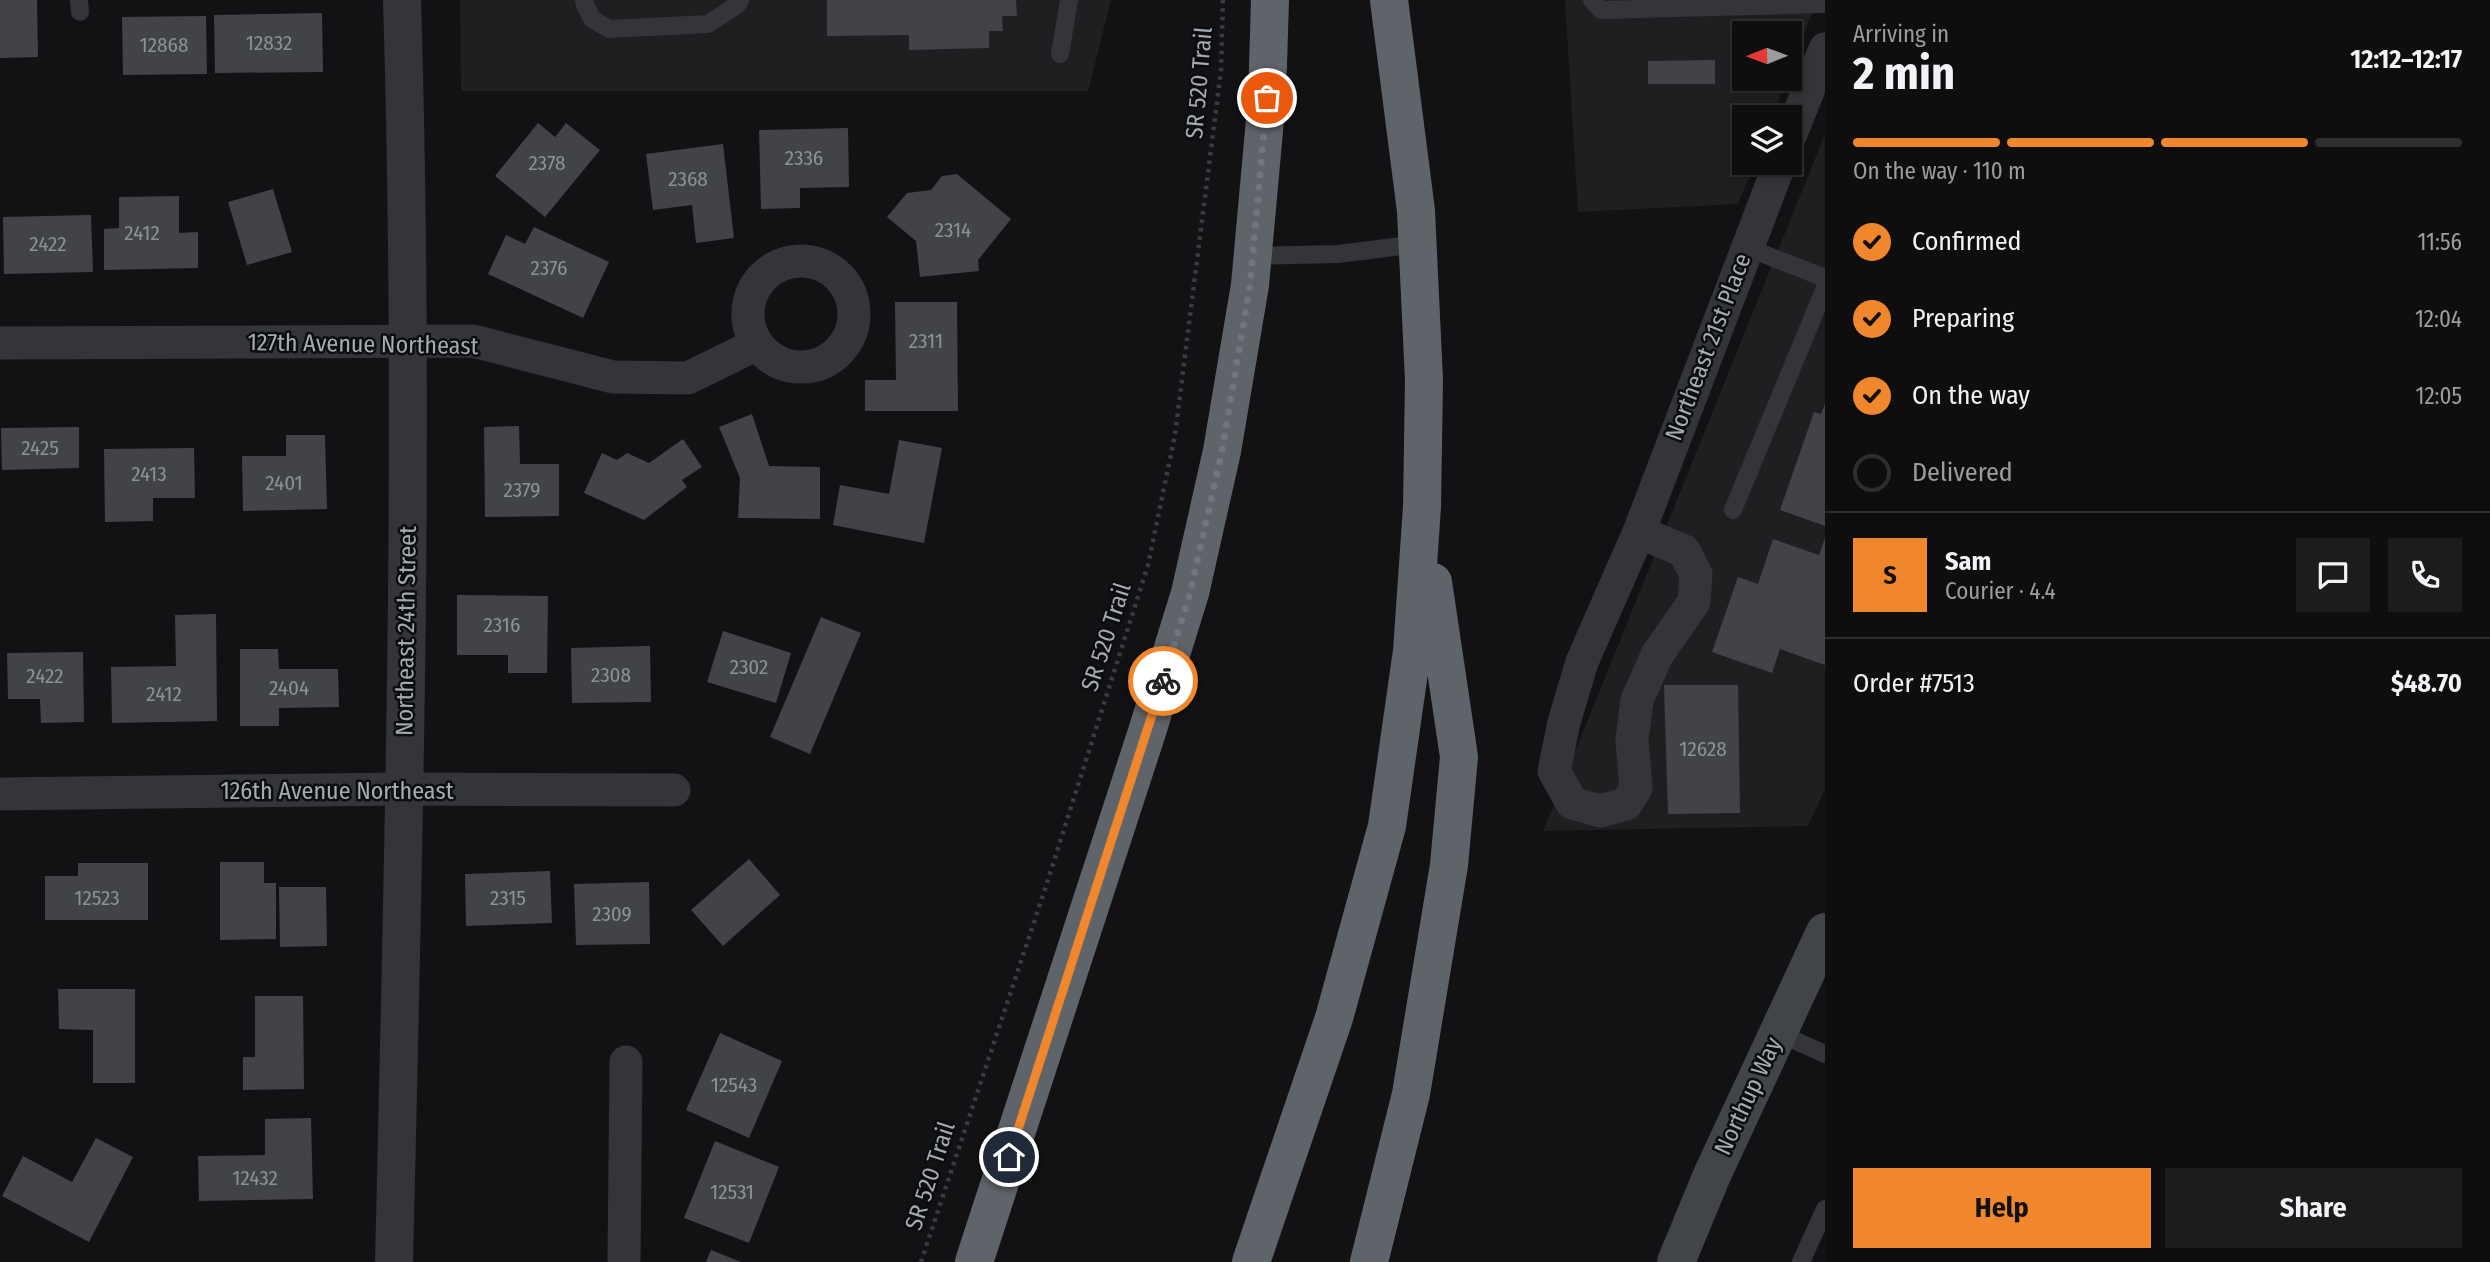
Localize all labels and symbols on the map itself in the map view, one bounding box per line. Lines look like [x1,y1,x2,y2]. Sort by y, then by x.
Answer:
north arrow [1732,21,1802,91]
street label: SR 520 Trail [1180,26,1218,140]
house number: 12832 [246,30,292,56]
house number: 12868 [140,32,188,58]
pin [1237,68,1297,128]
house number: 2336 [785,145,823,171]
house number: 2378 [528,150,566,176]
house number: 2368 [668,166,708,192]
house number: 2314 [935,217,971,243]
house number: 2412 [124,220,160,246]
house number: 2422 [29,231,67,257]
street label: Northeast 21st Place [1659,249,1757,445]
house number: 2376 [530,255,568,281]
street label: 127th Avenue Northeast [247,328,479,360]
house number: 2311 [909,328,943,354]
house number: 2425 [21,435,59,461]
house number: 2413 [131,461,167,487]
house number: 2401 [265,470,303,496]
house number: 2379 [504,477,540,503]
street label: Northeast 24th Street [390,526,422,736]
street label: SR 520 Trail [1075,579,1137,695]
house number: 2316 [484,612,520,638]
courier [1128,646,1198,716]
house number: 2302 [730,654,768,680]
house number: 2308 [591,662,631,688]
house number: 2422 [26,663,64,689]
house number: 2404 [269,675,309,701]
house number: 2412 [146,681,182,707]
house number: 12628 [1679,736,1727,762]
street label: 126th Avenue Northeast [220,777,454,805]
house number: 12523 [74,885,120,911]
house number: 2315 [490,885,526,911]
house number: 2309 [592,901,632,927]
street label: Northup Way [1709,1033,1788,1159]
house number: 12543 [711,1072,757,1098]
street label: SR 520 Trail [899,1118,961,1234]
pin [979,1127,1039,1187]
house number: 12432 [232,1165,278,1191]
house number: 12531 [710,1179,754,1205]

